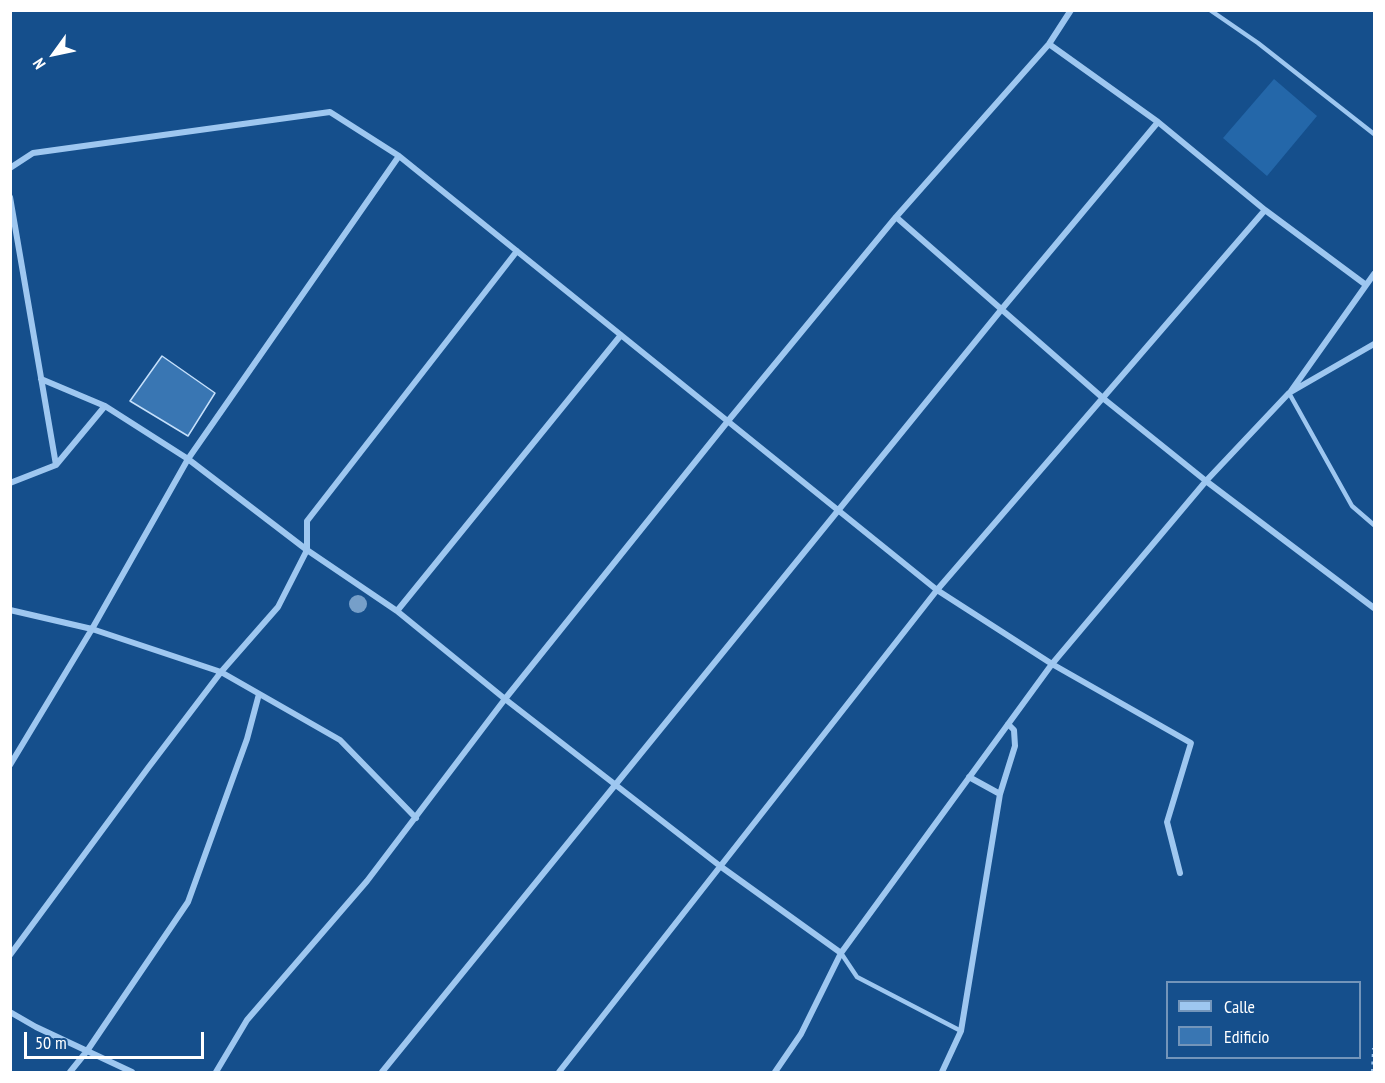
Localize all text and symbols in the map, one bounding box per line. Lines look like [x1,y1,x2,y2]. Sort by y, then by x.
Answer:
north arrow [24,24,84,84]
text: N [28,55,50,73]
legend [1166,981,1361,1059]
text: Calle [1224,995,1255,1018]
scale bar [27,1020,207,1058]
text: Edificio [1224,1025,1269,1048]
text: 50 m [35,1031,67,1054]

